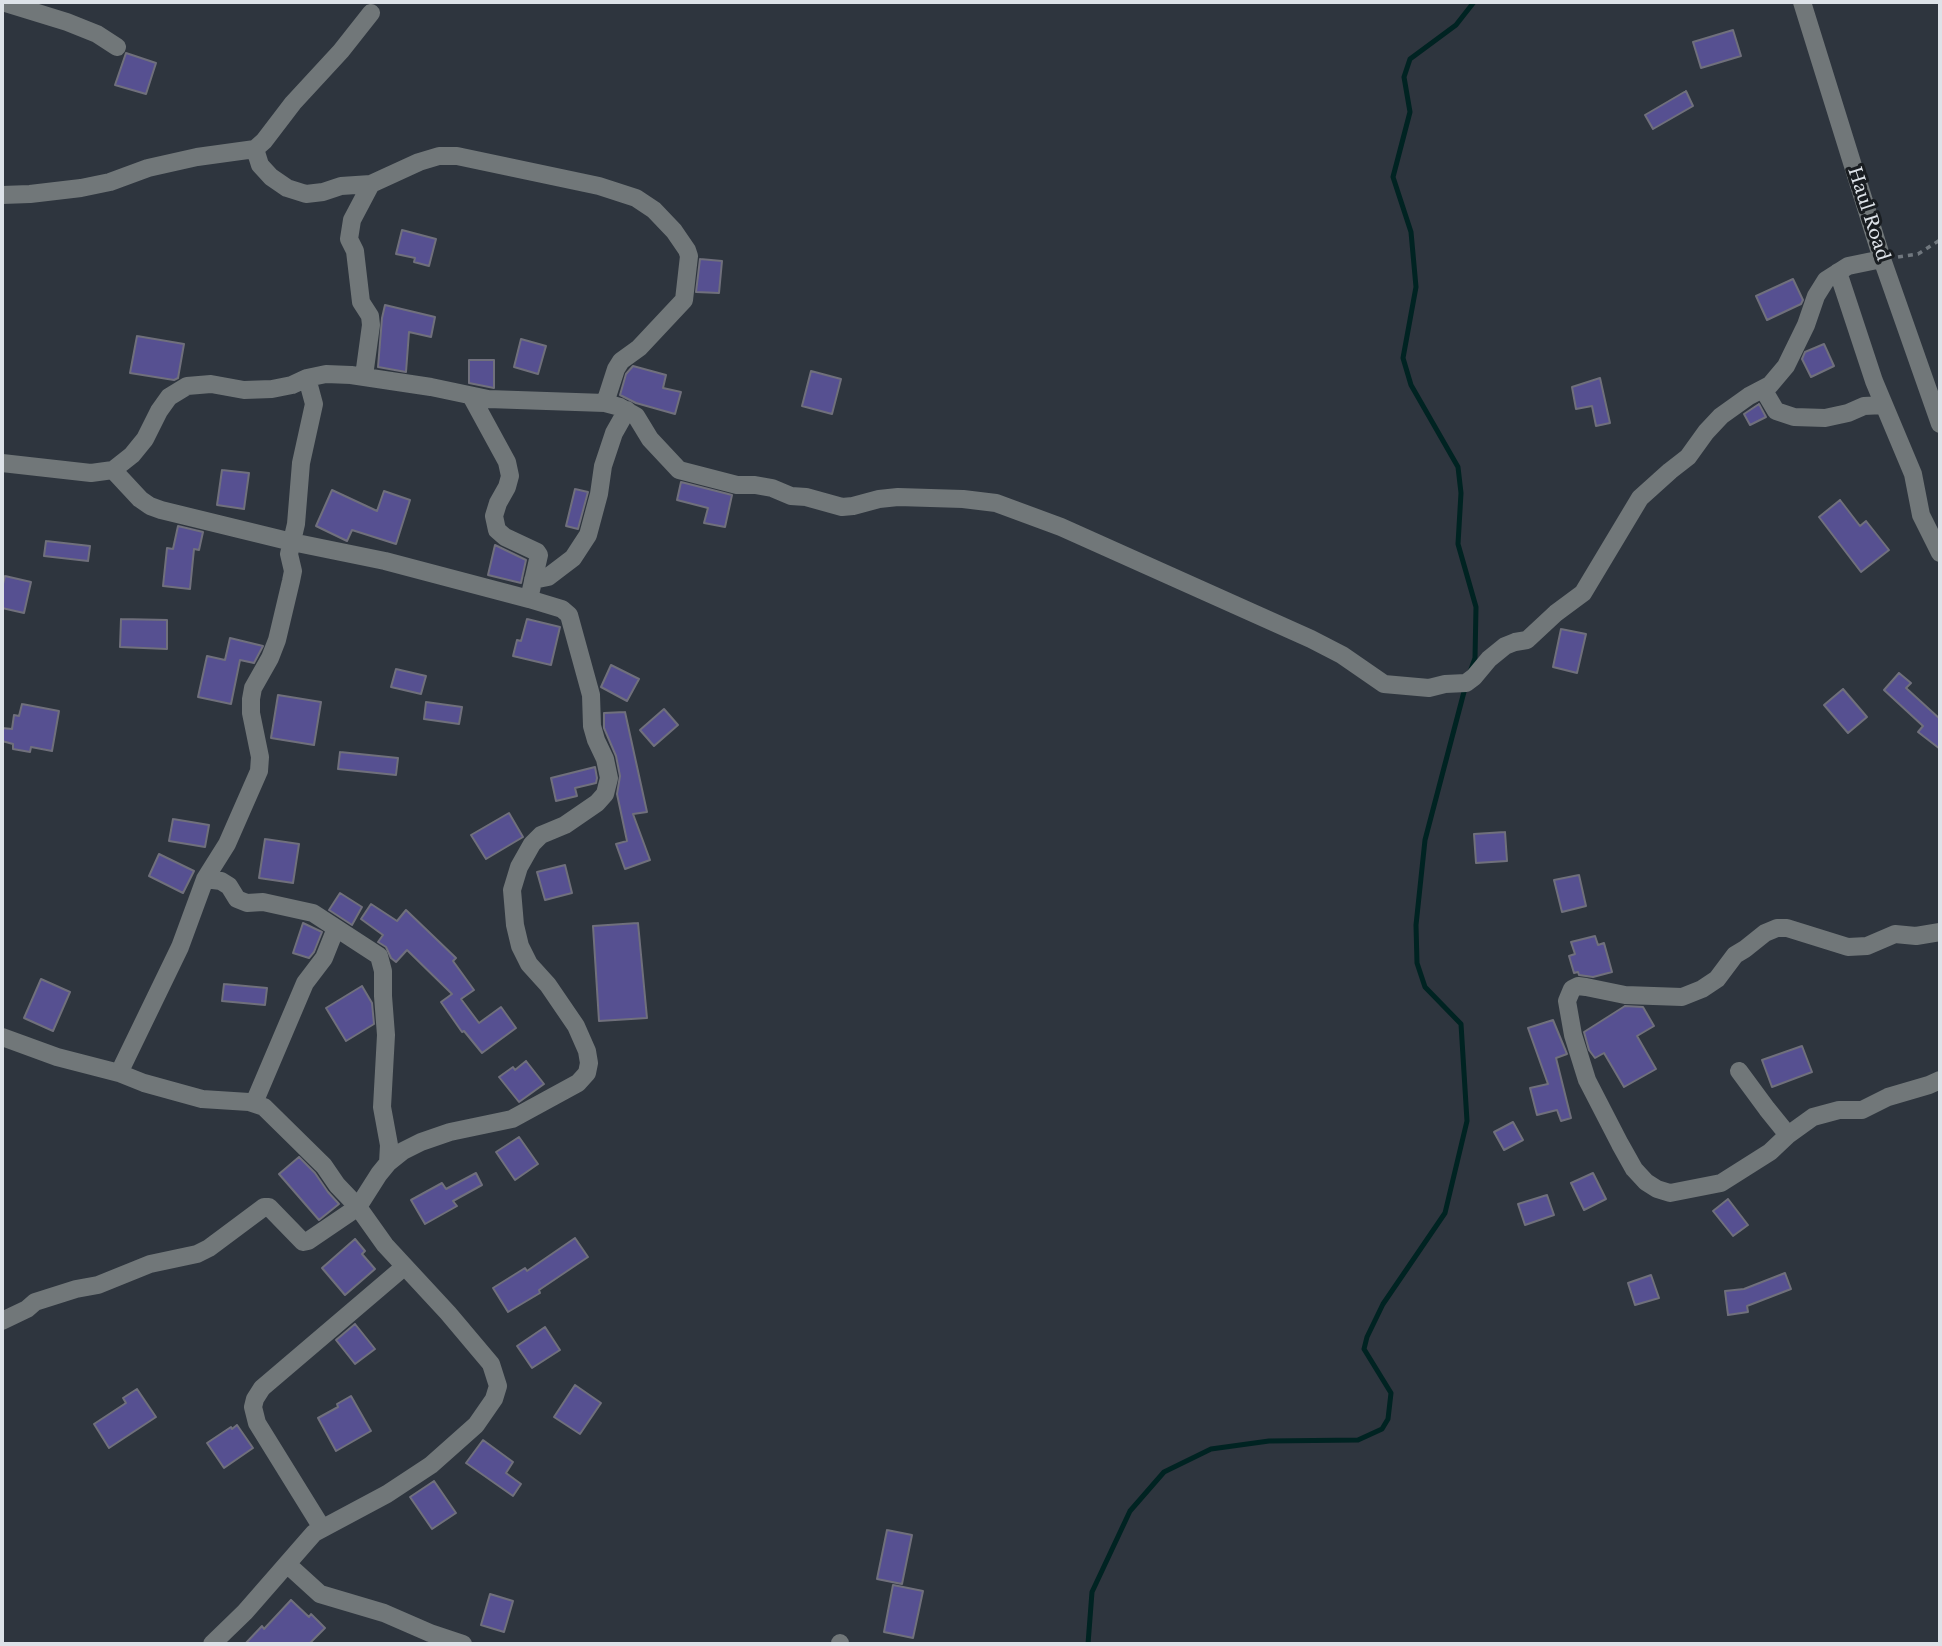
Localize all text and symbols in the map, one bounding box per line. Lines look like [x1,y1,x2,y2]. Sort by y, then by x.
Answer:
street label: Haul Road [1843,164,1893,264]

